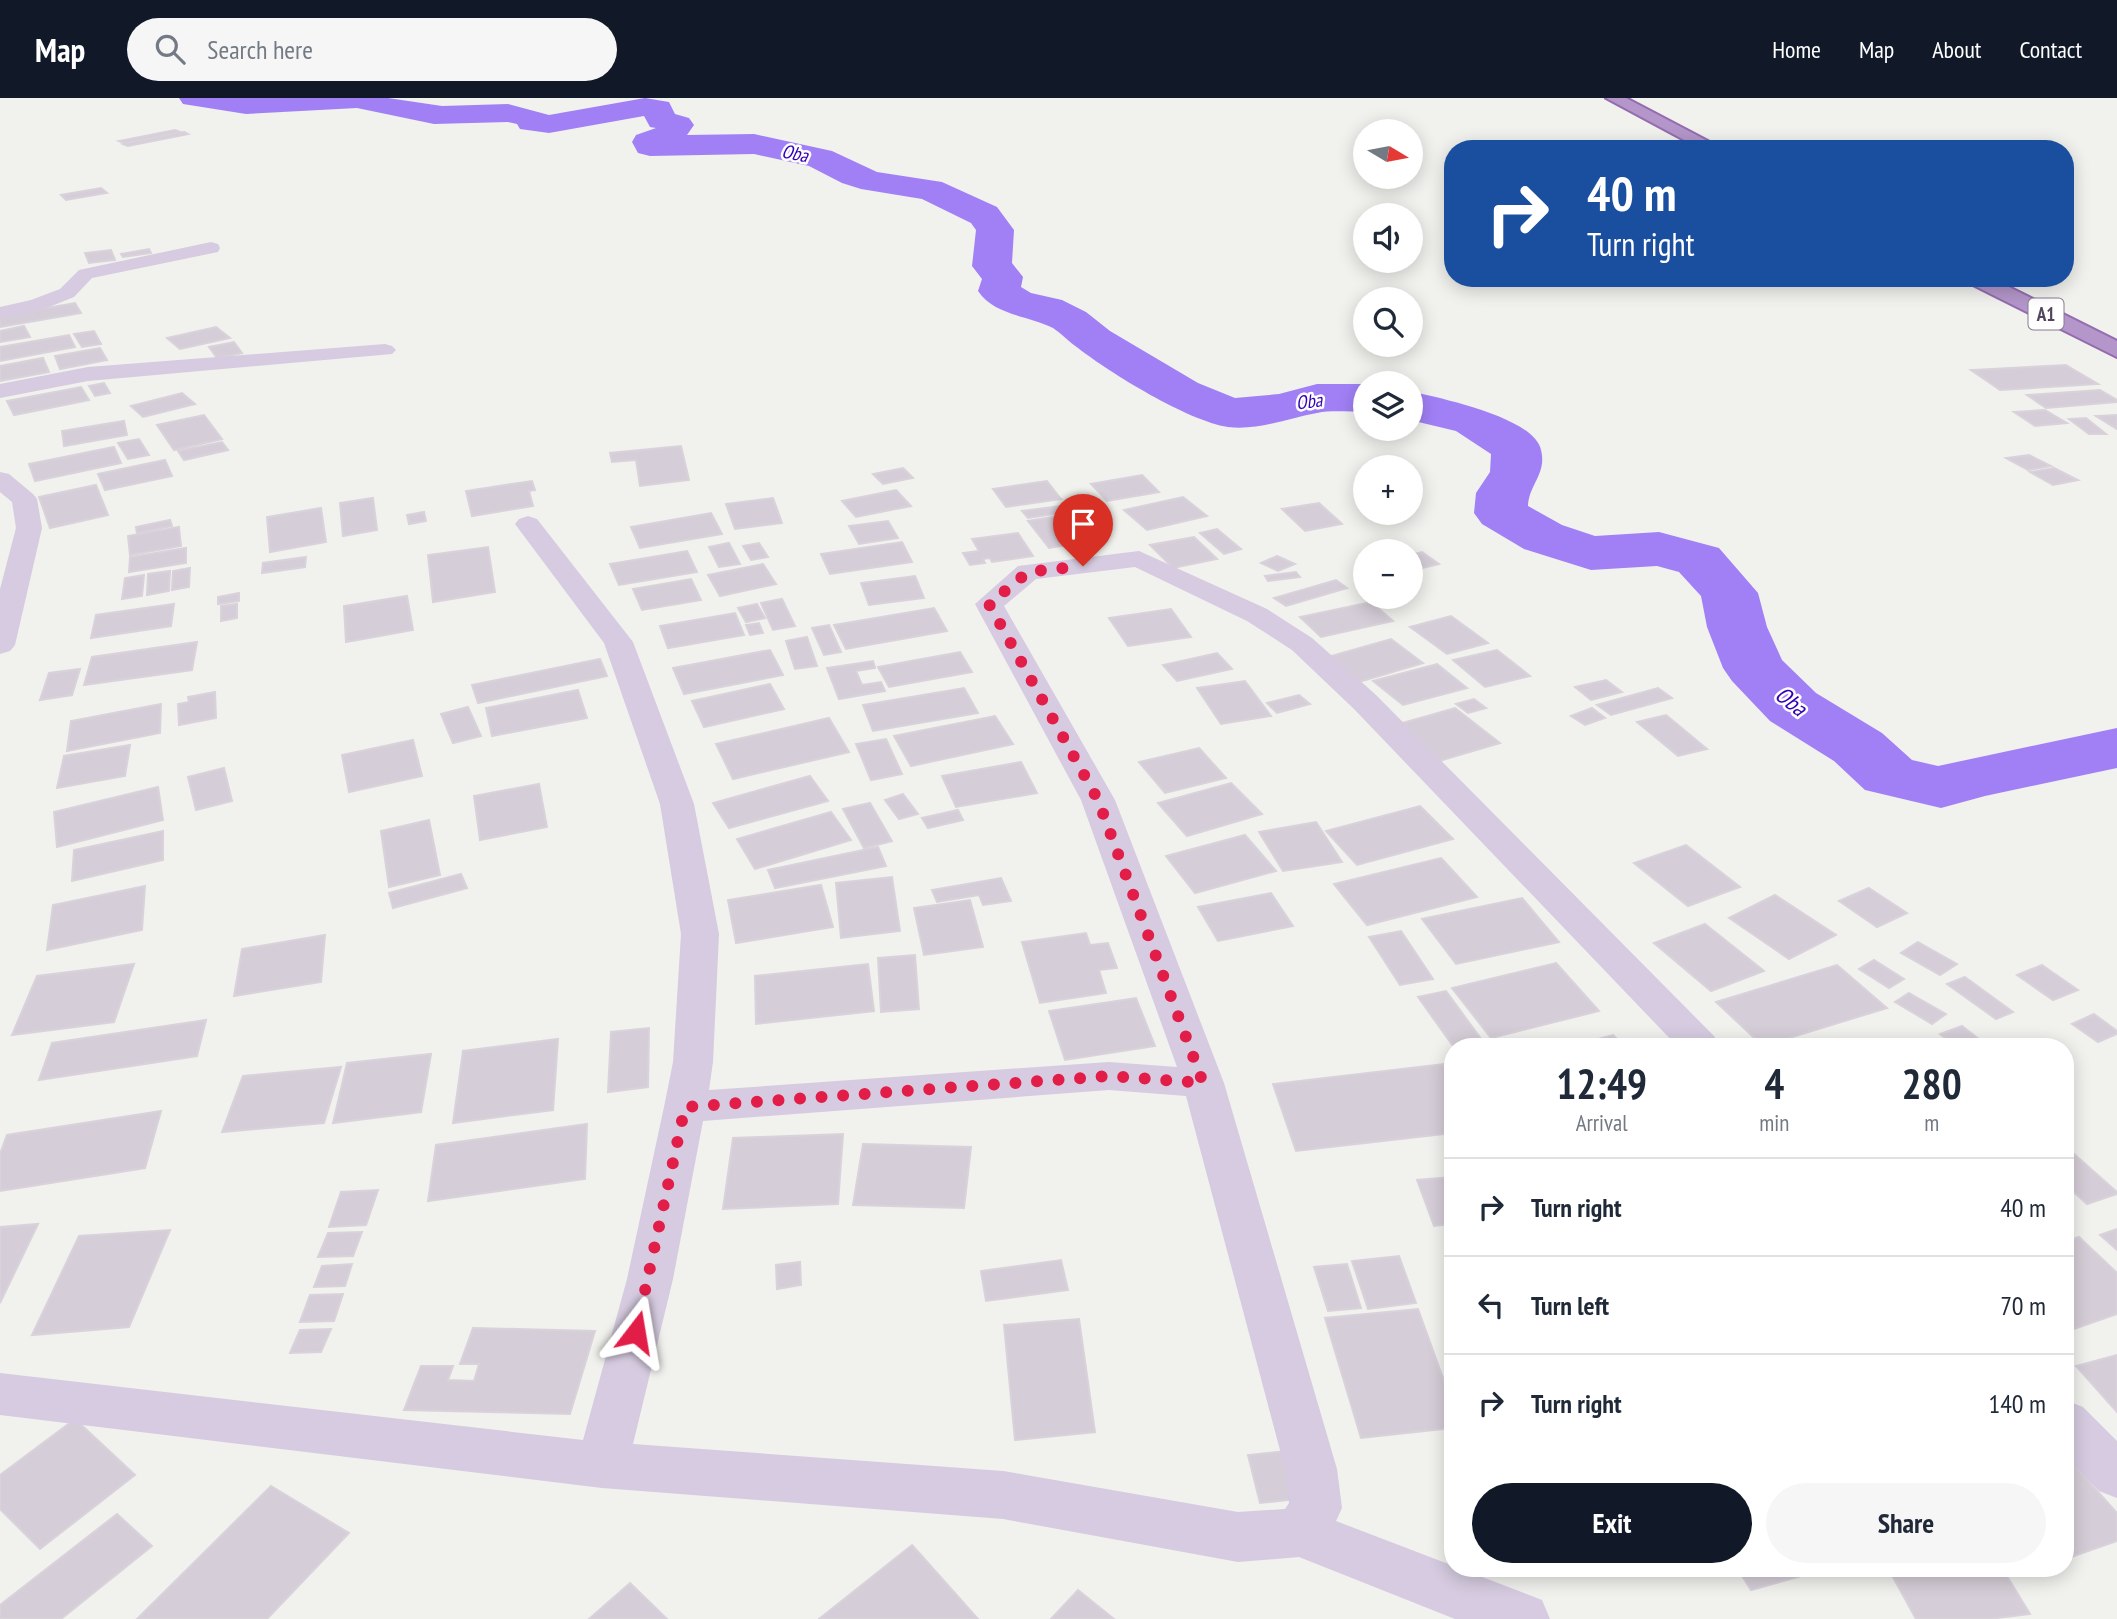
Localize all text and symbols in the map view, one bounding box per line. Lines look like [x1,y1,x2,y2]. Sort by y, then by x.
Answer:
search box [127,18,617,81]
text: Map [35,28,85,71]
icon: search [151,30,189,68]
text: Search here [207,33,313,66]
text: Home [1772,34,1821,65]
text: Map [1859,34,1894,65]
text: About [1932,34,1981,65]
text: Contact [2019,34,2082,65]
north arrow [1353,119,1423,189]
map controls [1353,119,1423,609]
water label: Oba [780,139,812,168]
text: 40 m [1587,161,1676,225]
icon: right [1472,168,1563,259]
button: sound [1353,203,1423,273]
text: Turn right [1587,223,1695,265]
button: search [1353,287,1423,357]
road number: A1 [2028,298,2064,330]
button: layers [1353,371,1423,441]
water label: Oba [1294,387,1325,415]
button: + [1353,455,1423,525]
pin [1053,494,1113,566]
icon: arrive [1064,505,1102,543]
button: − [1353,539,1423,609]
water label: Oba [1770,679,1814,723]
text: 12:49 [1556,1056,1647,1111]
text: 4 [1764,1056,1784,1111]
text: 280 [1902,1056,1962,1111]
text: Arrival [1576,1108,1628,1137]
text: min [1759,1108,1789,1137]
text: m [1924,1108,1939,1137]
icon: right [1472,1188,1510,1226]
text: Turn right [1531,1191,1622,1224]
text: 40 m [2000,1191,2046,1224]
icon: left [1472,1286,1510,1324]
text: Turn left [1531,1289,1609,1322]
text: 70 m [2000,1289,2046,1322]
position arrow [599,1295,673,1369]
icon: right [1472,1384,1510,1422]
text: Turn right [1531,1387,1622,1420]
text: 140 m [1988,1387,2046,1420]
button: Exit [1472,1483,1752,1563]
button: Share [1766,1483,2046,1563]

